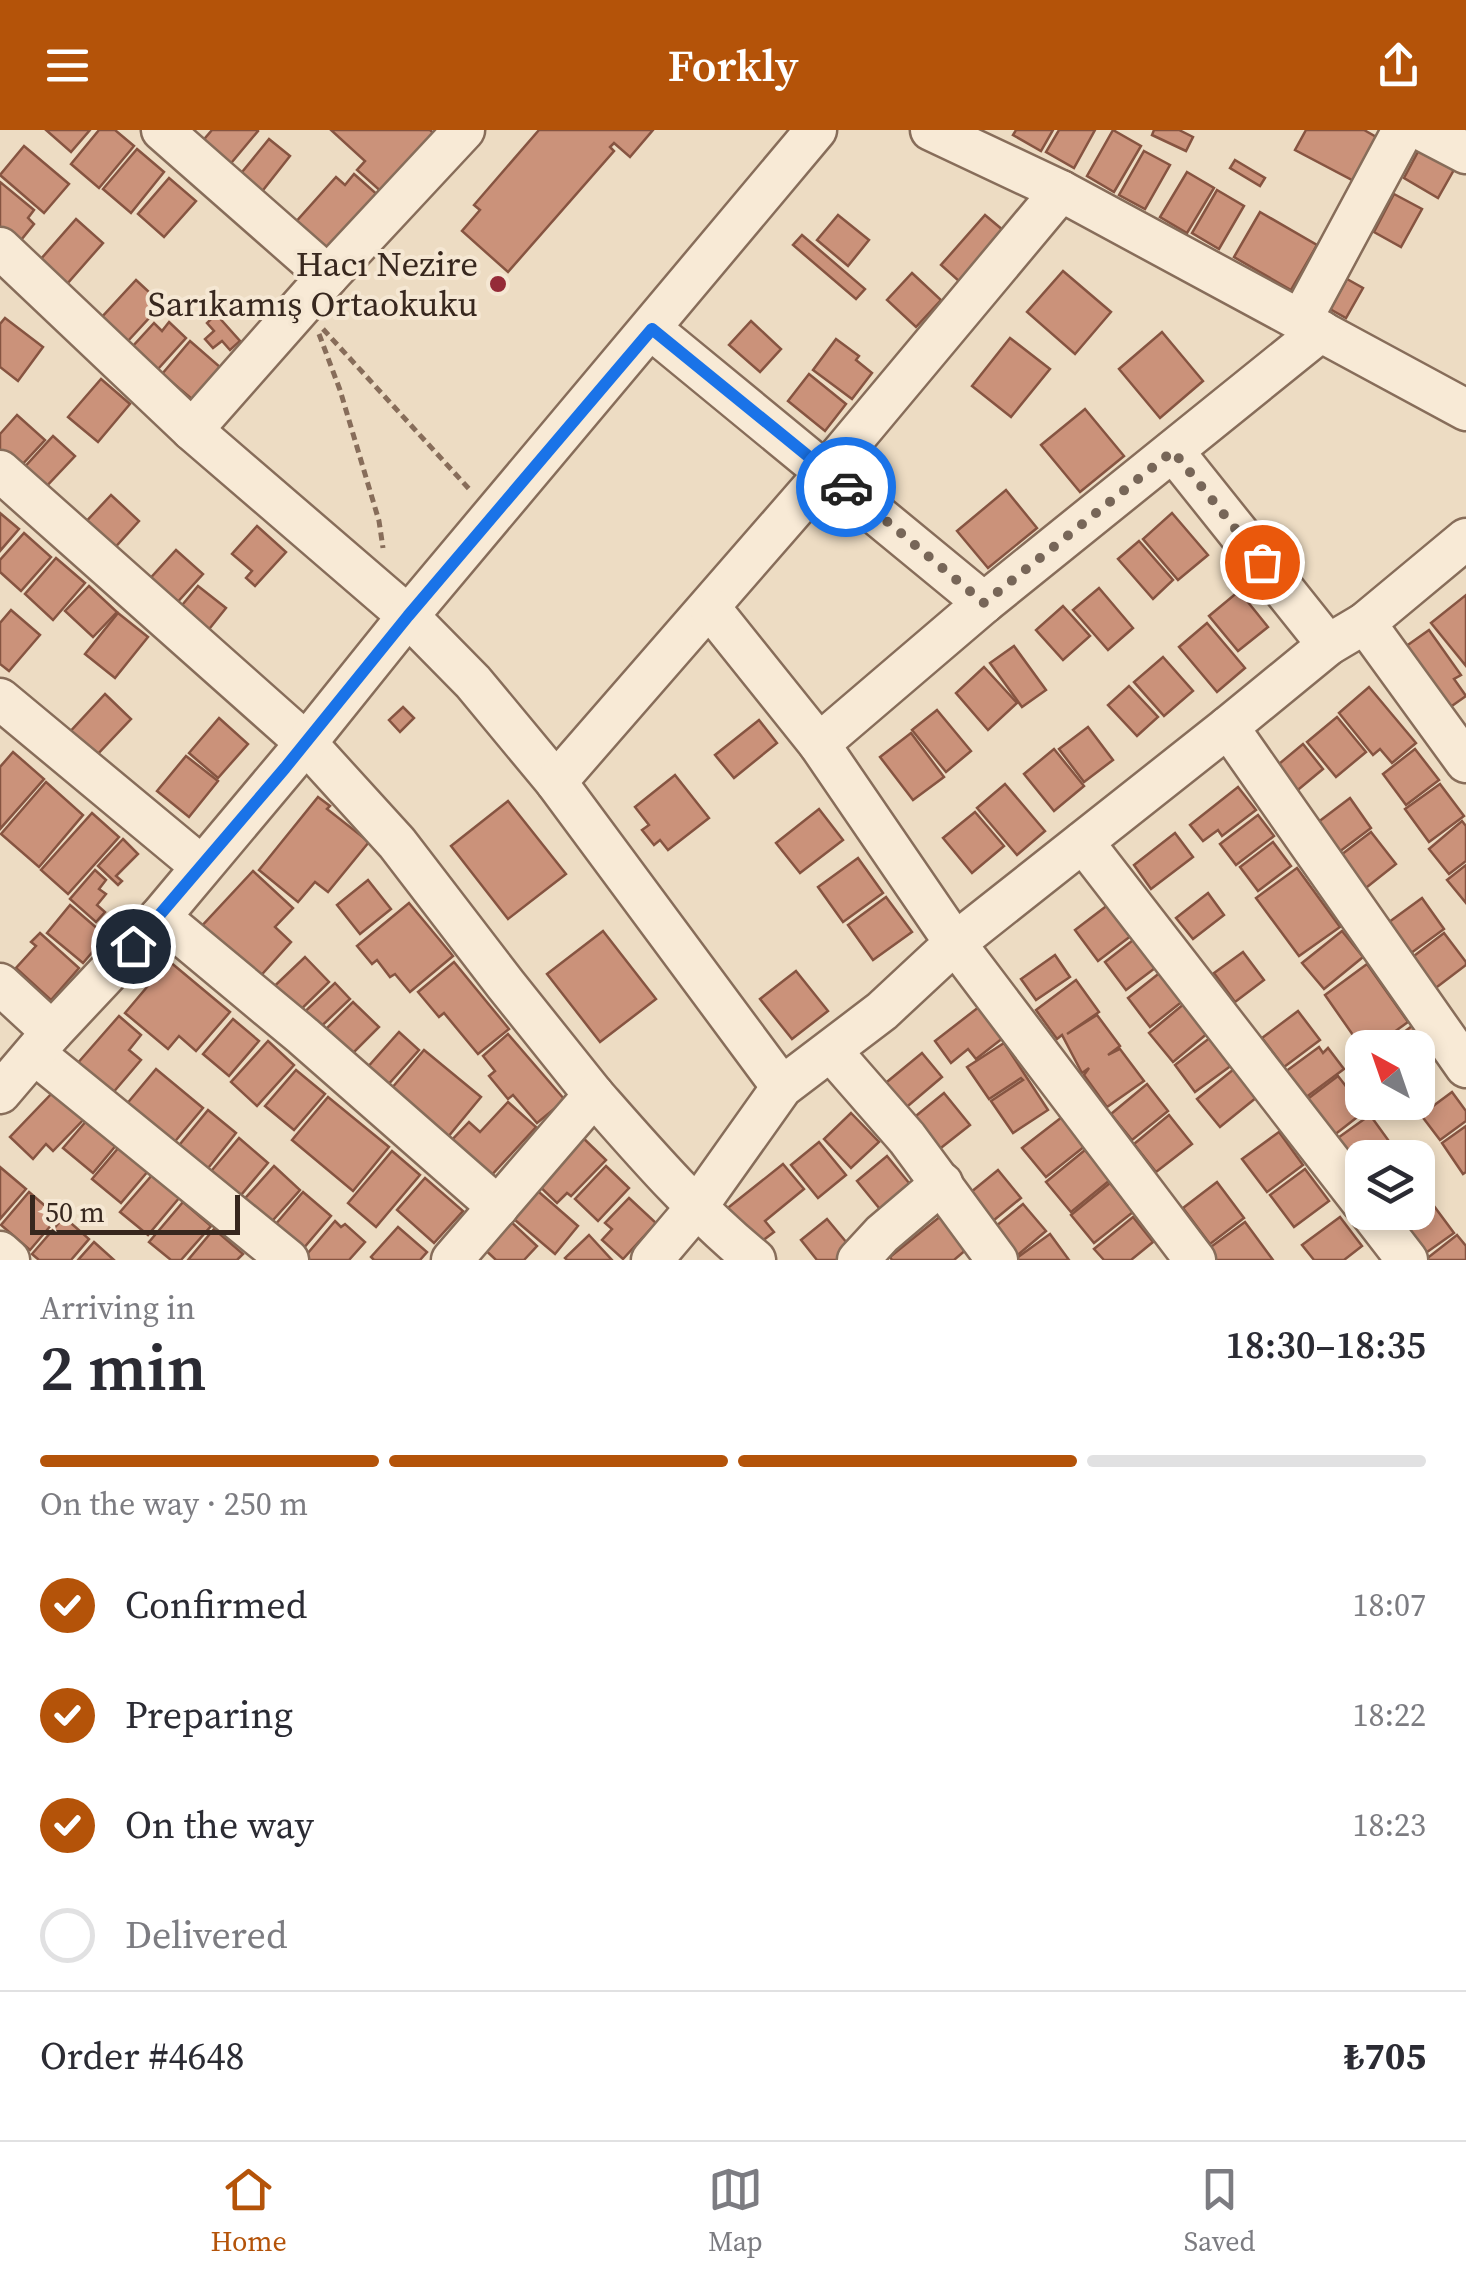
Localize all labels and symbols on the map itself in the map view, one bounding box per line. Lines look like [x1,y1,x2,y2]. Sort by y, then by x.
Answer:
place label: Hacı Nezire Sarıkamış Ortaokuku [148,240,478,328]
marker: Hacı Nezire Sarıkamış Ortaokuku [487,273,509,295]
courier [796,437,896,537]
pin [1220,520,1305,605]
pin [91,904,176,989]
north arrow [1345,1030,1435,1120]
scale bar [30,1190,240,1234]

